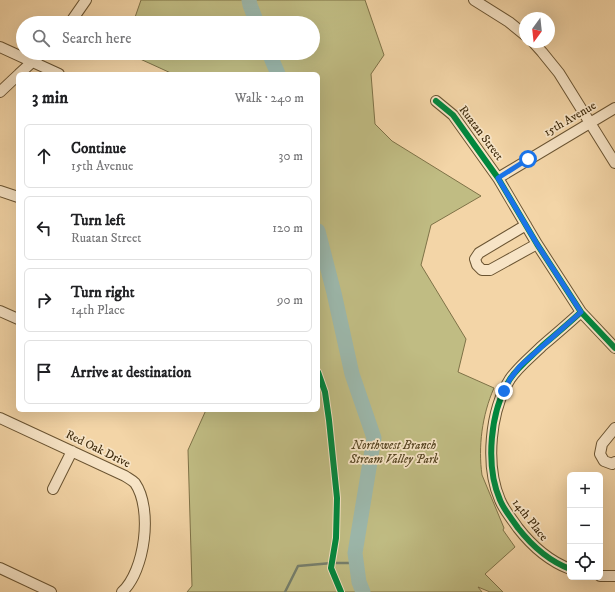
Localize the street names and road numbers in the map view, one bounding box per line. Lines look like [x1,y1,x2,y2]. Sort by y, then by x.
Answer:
street label: 15th Avenue [541,98,599,140]
street label: Ruatan Street [455,103,507,164]
street label: Red Oak Drive [63,427,133,471]
street label: 14th Place [509,496,551,544]

